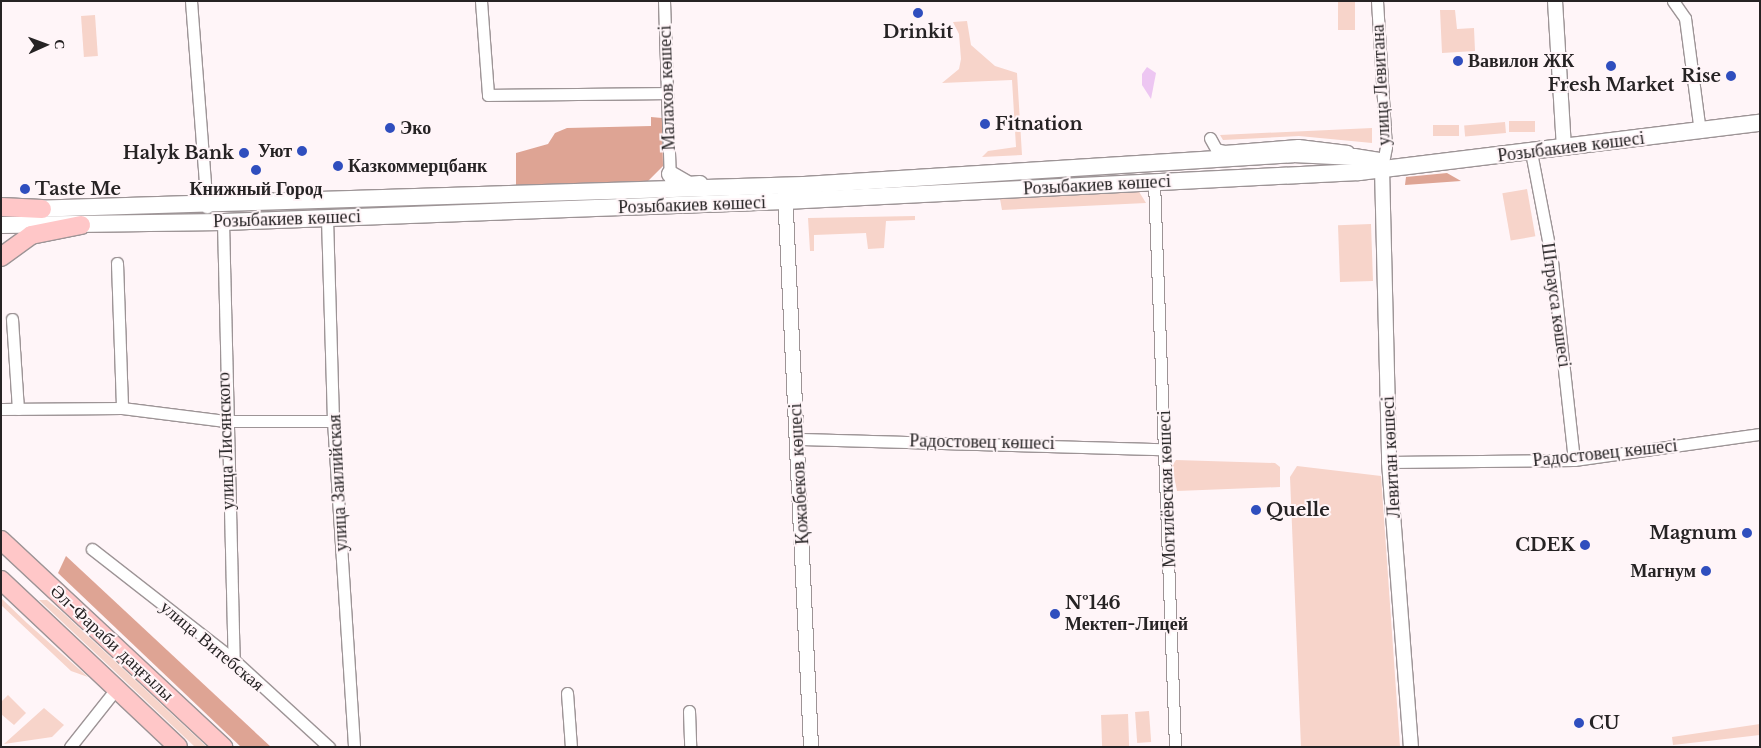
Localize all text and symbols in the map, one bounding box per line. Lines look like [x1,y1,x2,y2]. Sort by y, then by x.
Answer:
marker: Drinkit [912,7,924,19]
north arrow [20,20,70,70]
place label: Drinkit [883,21,953,43]
street label: улица Левитана [1367,24,1395,146]
street label: Малахов көшесі [654,25,680,151]
text: С [51,39,69,50]
place label: Вавилон ЖК [1468,50,1574,72]
marker: Вавилон ЖК [1452,55,1464,67]
marker: Fresh Market [1605,60,1617,72]
place label: Rise [1681,65,1721,87]
marker: Rise [1725,70,1737,82]
place label: Fresh Market [1548,74,1674,96]
place label: Fitnation [995,113,1083,135]
place label: Эко [400,117,431,139]
marker: Fitnation [979,118,991,130]
marker: Эко [384,122,396,134]
street label: Розыбакиев көшесі [1496,127,1646,167]
place label: Уют [258,140,292,162]
place label: Halyk Bank [123,142,234,164]
marker: Уют [296,145,308,157]
marker: Halyk Bank [238,147,250,159]
place label: Казкоммерцбанк [348,155,487,177]
marker: Казкоммерцбанк [332,160,344,172]
marker: Книжный Город [250,164,262,176]
street label: Розыбакиев көшесі [1023,170,1171,200]
place label: Taste Me [35,178,121,200]
place label: Книжный Город [190,178,322,200]
marker: Taste Me [19,183,31,195]
street label: Розыбакиев көшесі [618,192,766,218]
street label: Розыбакиев көшесі [213,206,361,232]
street label: Штрауса көшесі [1537,241,1575,369]
street label: улица Лисянского [213,372,239,510]
street label: Левитан көшесі [1377,395,1405,519]
street label: Қожабеков көшесі [785,403,813,545]
street label: Могилёвская көшесі [1153,410,1181,568]
street label: улица Заилийская [324,414,352,552]
street label: Радостовец көшесі [909,430,1055,454]
street label: Радостовец көшесі [1532,435,1678,471]
place label: Quelle [1266,499,1330,521]
marker: Quelle [1250,504,1262,516]
place label: Magnum [1649,522,1737,544]
marker: Magnum [1741,527,1753,539]
place label: CDEK [1515,534,1575,556]
marker: CDEK [1579,539,1591,551]
place label: Магнум [1630,560,1696,582]
marker: Магнум [1700,565,1712,577]
street label: Әл-Фараби даңғылы [46,580,178,706]
place label: №146 Мектеп-Лицей [1065,593,1188,636]
street label: улица Витебская [156,596,268,696]
marker: №146 Мектеп-Лицей [1049,608,1061,620]
place label: CU [1589,712,1620,734]
marker: CU [1573,717,1585,729]

